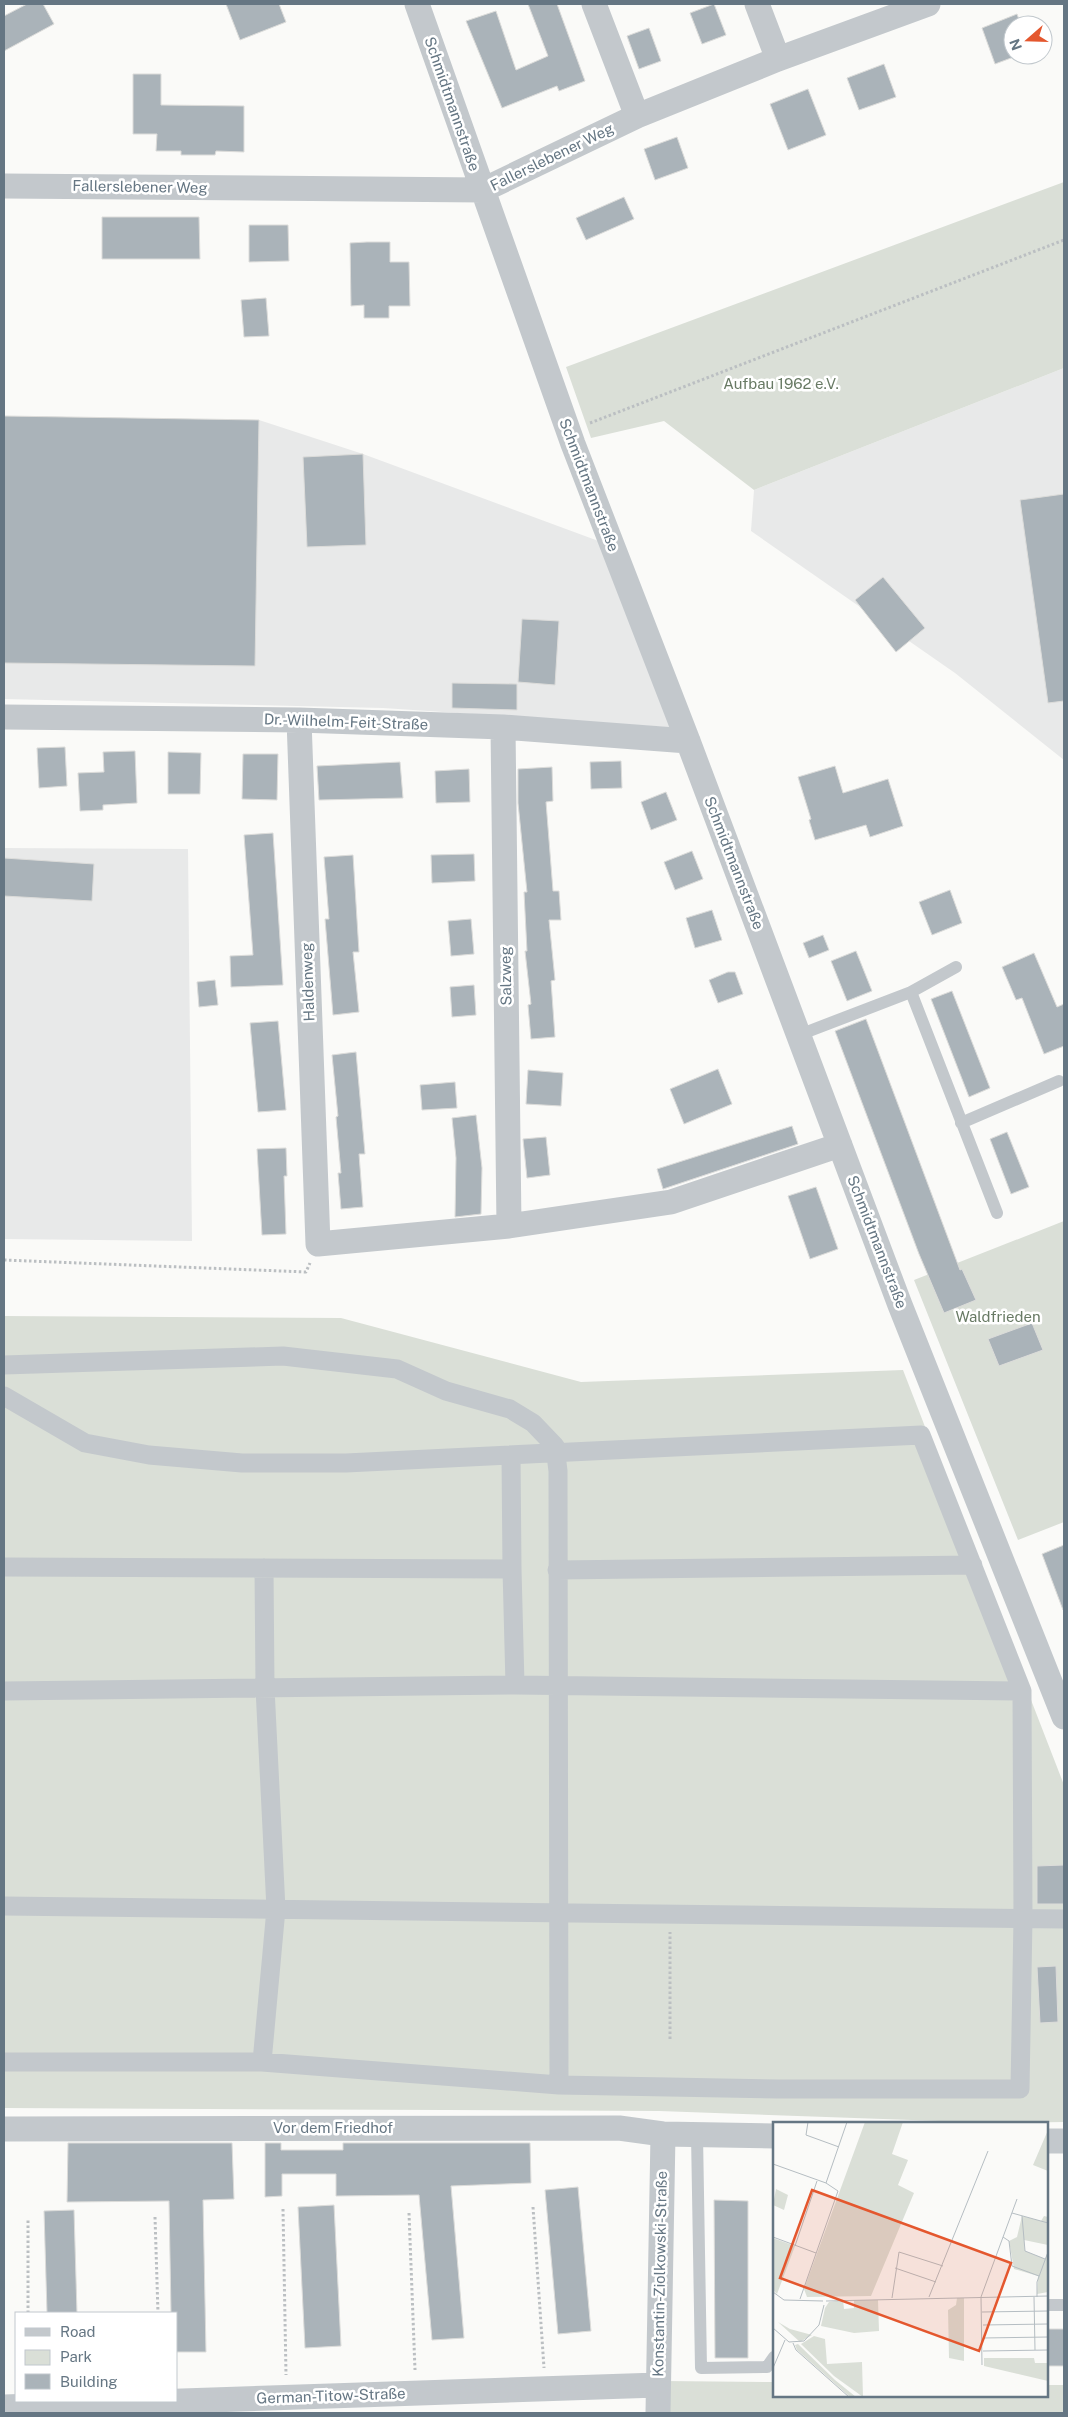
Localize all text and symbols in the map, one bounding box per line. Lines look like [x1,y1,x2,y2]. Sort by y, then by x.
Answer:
north arrow [1003,15,1053,65]
street label: Schmidtmannstraße [421,34,483,173]
text: N [1006,37,1025,52]
street label: Fallerslebener Weg [487,119,616,194]
street label: Fallerslebener Weg [72,177,208,196]
park label: Aufbau 1962 e.V. [723,375,839,392]
street label: Schmidtmannstraße [556,416,623,554]
street label: Dr.-Wilhelm-Feit-Straße [264,710,428,733]
street label: Schmidtmannstraße [701,794,768,932]
street label: Haldenweg [298,942,317,1022]
street label: Salzweg [496,946,515,1006]
street label: Schmidtmannstraße [844,1173,911,1311]
park label: Waldfrieden [955,1308,1041,1325]
street label: Vor dem Friedhof [273,2119,393,2136]
inset map [773,2122,1048,2397]
street label: Konstantin-Ziolkowski-Straße [649,2171,670,2377]
legend [15,2312,178,2402]
text: Road [60,2323,96,2340]
text: Park [60,2348,92,2365]
text: Building [60,2373,118,2390]
street label: German-Titow-Straße [256,2384,406,2407]

